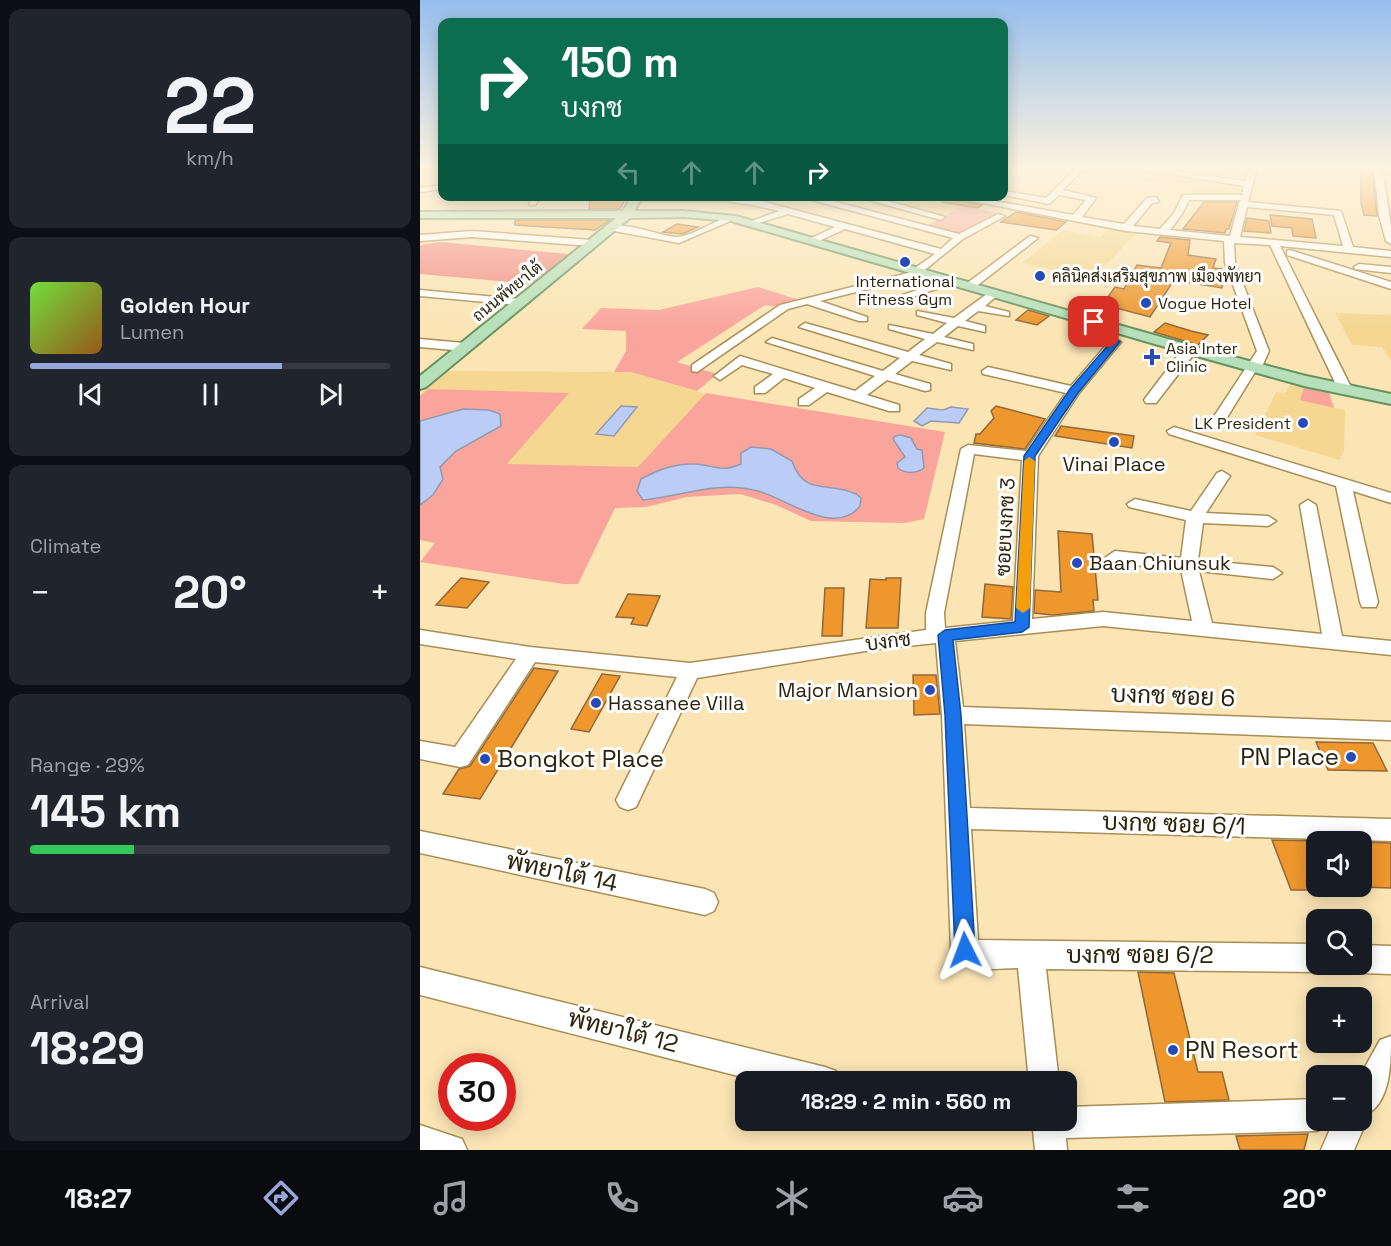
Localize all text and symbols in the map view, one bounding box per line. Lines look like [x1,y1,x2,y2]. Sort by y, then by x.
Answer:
text: 150 m [561,36,679,89]
icon: right [462,42,540,120]
text: 22 [164,56,256,156]
text: บงกช [561,90,623,125]
text: km/h [186,145,234,171]
icon: left [612,156,645,189]
icon: ahead [675,156,708,189]
icon: ahead [738,156,771,189]
icon: right [801,156,834,189]
street label: ถนนพัทยาใต้ [467,255,547,326]
marker: International Fitness Gym [898,255,912,269]
place label: คลินิคส่งเสริมสุขภาพ เมืองพัทยา [1052,266,1262,288]
marker: คลินิคส่งเสริมสุขภาพ เมืองพัทยา [1033,269,1047,283]
place label: International Fitness Gym [856,271,954,310]
text: Golden Hour [120,291,250,319]
place label: Vogue Hotel [1158,293,1251,314]
pin [1068,296,1119,347]
marker: Vogue Hotel [1139,296,1153,310]
icon: arrive [1077,305,1110,338]
text: Lumen [120,319,184,345]
place label: Asia Inter Clinic [1166,338,1238,377]
marker: Asia Inter Clinic [1143,348,1161,366]
icon: previous [74,378,107,411]
icon: pause [194,378,227,411]
icon: next [314,378,347,411]
place label: LK President [1194,413,1291,434]
marker: LK President [1296,416,1310,430]
marker: Vinai Place [1107,435,1121,449]
place label: Vinai Place [1062,451,1166,477]
street label: ซอยบงกช 3 [989,477,1021,577]
text: Climate [30,533,101,559]
place label: Baan Chiunsuk [1089,550,1231,576]
marker: Baan Chiunsuk [1070,556,1084,570]
text: 20° [173,564,247,621]
text: − [30,572,50,614]
text: + [370,572,390,614]
street label: บงกช [864,625,912,657]
place label: Major Mansion [778,677,918,703]
street label: บงกช ซอย 6 [1110,678,1236,713]
marker: Major Mansion [923,683,937,697]
place label: Hassanee Villa [608,690,744,716]
marker: Hassanee Villa [589,696,603,710]
place label: PN Place [1240,741,1339,772]
place label: Bongkot Place [497,743,664,774]
marker: PN Place [1344,750,1358,764]
text: Range · 29% [30,752,145,778]
marker: Bongkot Place [478,752,492,766]
text: 145 km [30,783,181,840]
street label: บงกช ซอย 6/1 [1102,806,1246,841]
map controls [1306,831,1372,1131]
button: sound [1306,831,1372,897]
street label: พัทยาใต้ 14 [503,845,621,898]
button: search [1306,909,1372,975]
position arrow [933,918,997,982]
street label: บงกช ซอย 6/2 [1066,939,1214,970]
button: + [1306,987,1372,1053]
text: Arrival [30,989,89,1015]
street label: พัทยาใต้ 12 [565,1002,682,1059]
text: 18:29 [30,1020,145,1077]
place label: PN Resort [1185,1034,1298,1065]
marker: PN Resort [1166,1043,1180,1057]
speed limit sign: 30 [438,1053,516,1131]
button: − [1306,1065,1372,1131]
text: 18:29 · 2 min · 560 m [801,1087,1011,1115]
icon: directions [260,1177,302,1219]
icon: music [430,1177,472,1219]
icon: phone [601,1177,643,1219]
icon: climate [771,1177,813,1219]
icon: car [942,1177,984,1219]
icon: filters [1112,1177,1154,1219]
text: 18:27 [64,1181,131,1216]
text: 20° [1283,1181,1327,1216]

